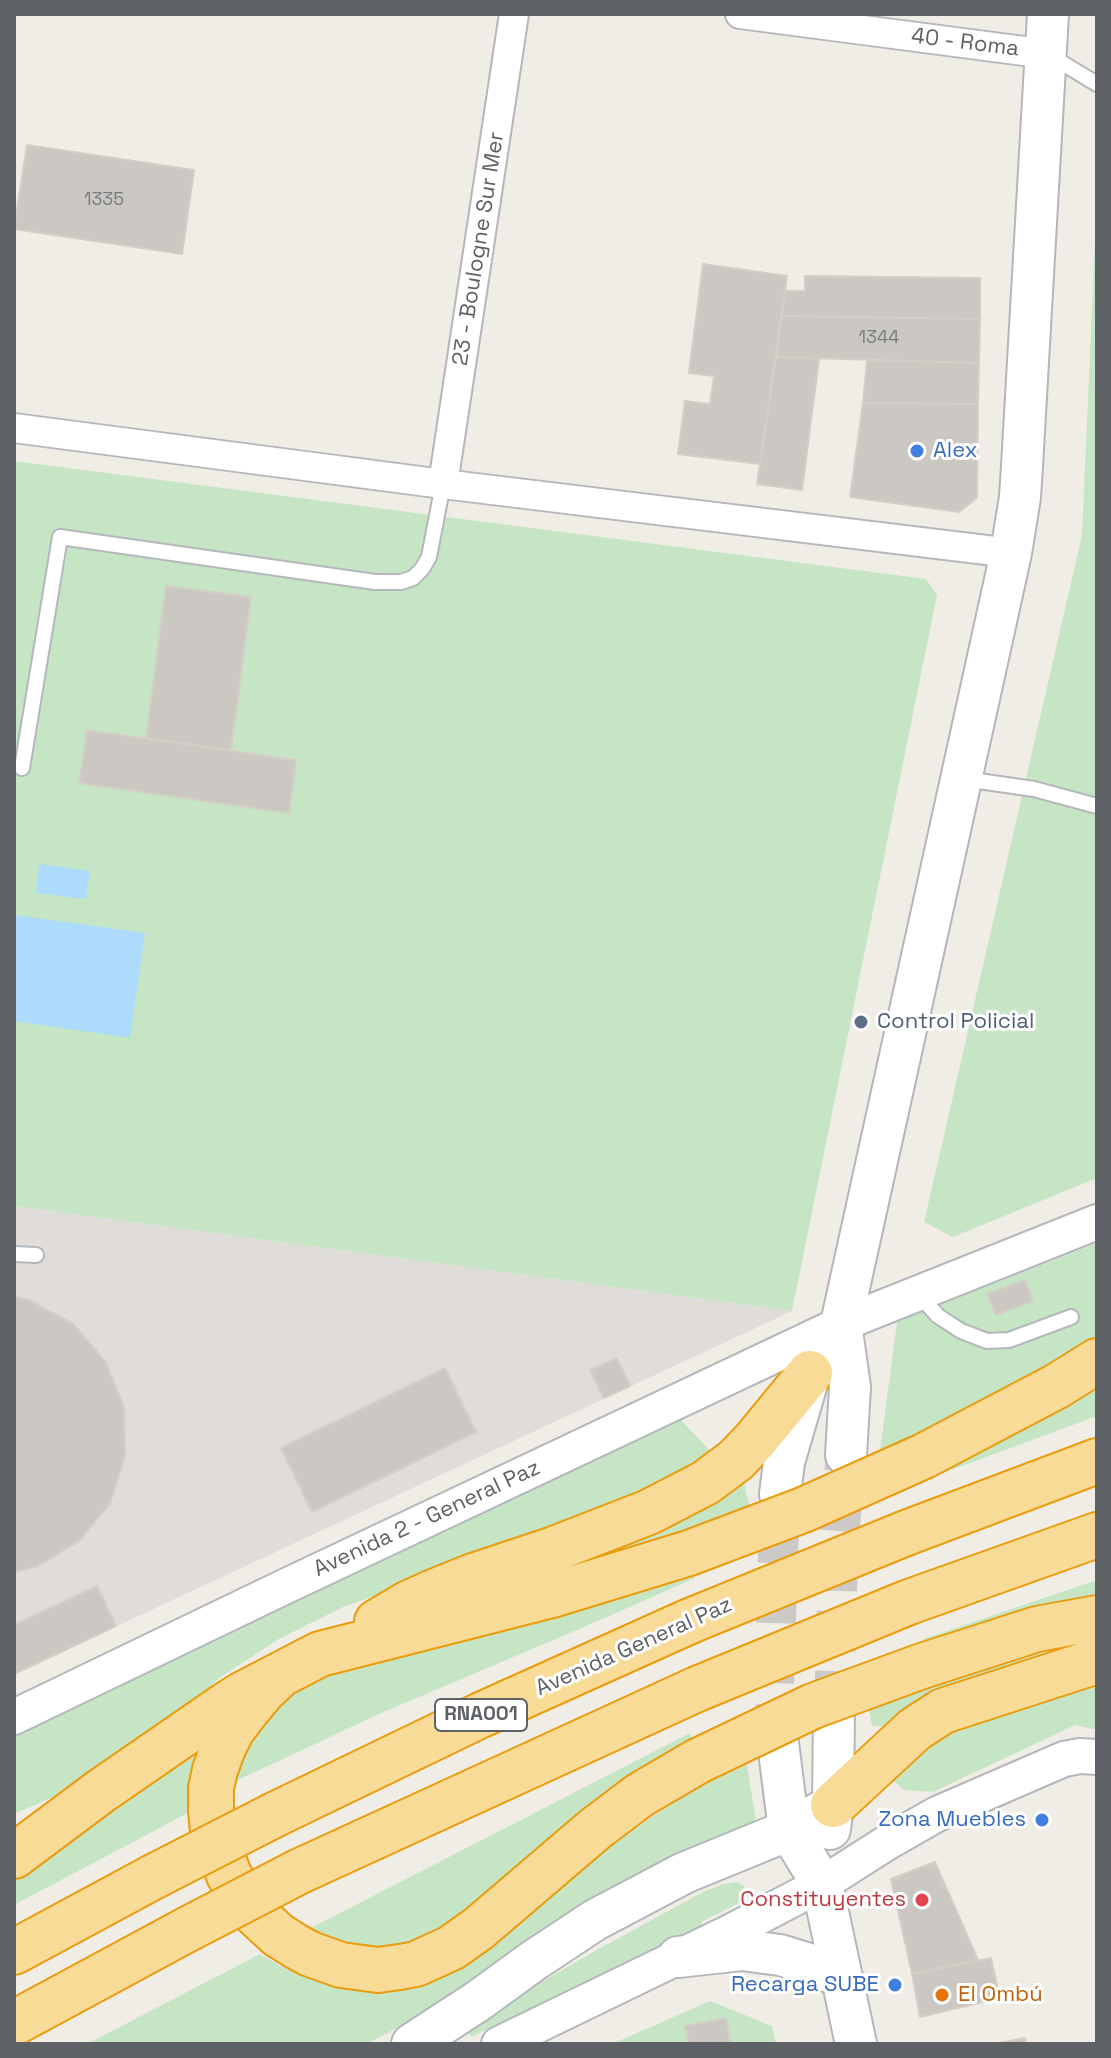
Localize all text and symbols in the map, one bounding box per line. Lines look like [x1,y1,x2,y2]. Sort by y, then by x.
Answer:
street label: 40 - Roma [910,23,1020,63]
street label: 23 - Boulogne Sur Mer [448,130,510,368]
house number: 1335 [84,189,124,211]
house number: 1344 [859,327,899,349]
place label: Alex [933,438,978,464]
marker: Alex [908,442,926,460]
place label: Control Policial [877,1009,1034,1035]
marker: Control Policial [852,1013,870,1031]
street label: Avenida 2 - General Paz [310,1455,544,1583]
street label: Avenida General Paz [532,1592,736,1702]
road number: RNA001 [435,1699,527,1731]
place label: Zona Muebles [879,1807,1026,1833]
marker: Zona Muebles [1033,1811,1051,1829]
place label: Constituyentes [740,1887,906,1913]
marker: Constituyentes [913,1891,931,1909]
place label: Recarga SUBE [731,1972,879,1998]
marker: Recarga SUBE [886,1976,904,1994]
place label: El Ombú [958,1982,1043,2008]
marker: El Ombú [933,1986,951,2004]

